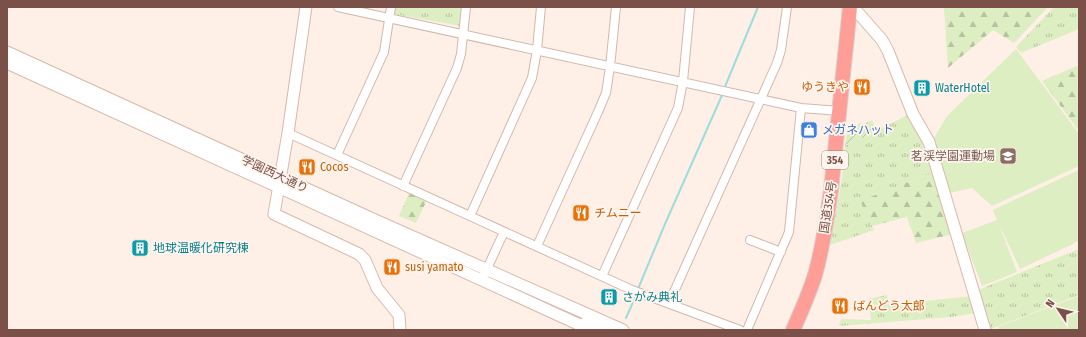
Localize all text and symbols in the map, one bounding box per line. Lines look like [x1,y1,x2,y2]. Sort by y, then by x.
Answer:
restaurant icon: ゆうきや [852,77,872,97]
building icon: WaterHotel [912,78,932,98]
place label: ゆうきや [801,80,849,94]
place label: WaterHotel [935,81,990,95]
shop icon: メガネハット [799,120,819,140]
place label: メガネハット [822,123,894,137]
school or university icon: 茗渓学園運動場 [998,146,1018,166]
place label: 茗渓学園運動場 [911,149,995,163]
road number: 354 [822,151,848,169]
street label: 学園西大通り [239,152,311,196]
restaurant icon: Cocos [297,157,317,177]
place label: Cocos [320,160,349,174]
street label: 国道354号 [817,180,839,234]
restaurant icon: チムニー [571,203,591,223]
place label: チムニー [594,206,642,220]
building icon: 地球温暖化研究棟 [130,238,150,258]
place label: 地球温暖化研究棟 [153,241,249,255]
restaurant icon: susi yamato [382,257,402,277]
place label: susi yamato [405,260,464,274]
building icon: さがみ典礼 [599,287,619,307]
north arrow [1038,289,1078,329]
place label: さがみ典礼 [622,290,682,304]
restaurant icon: ばんどう太郎 [830,296,850,316]
text: N [1043,297,1057,310]
place label: ばんどう太郎 [853,299,925,313]

